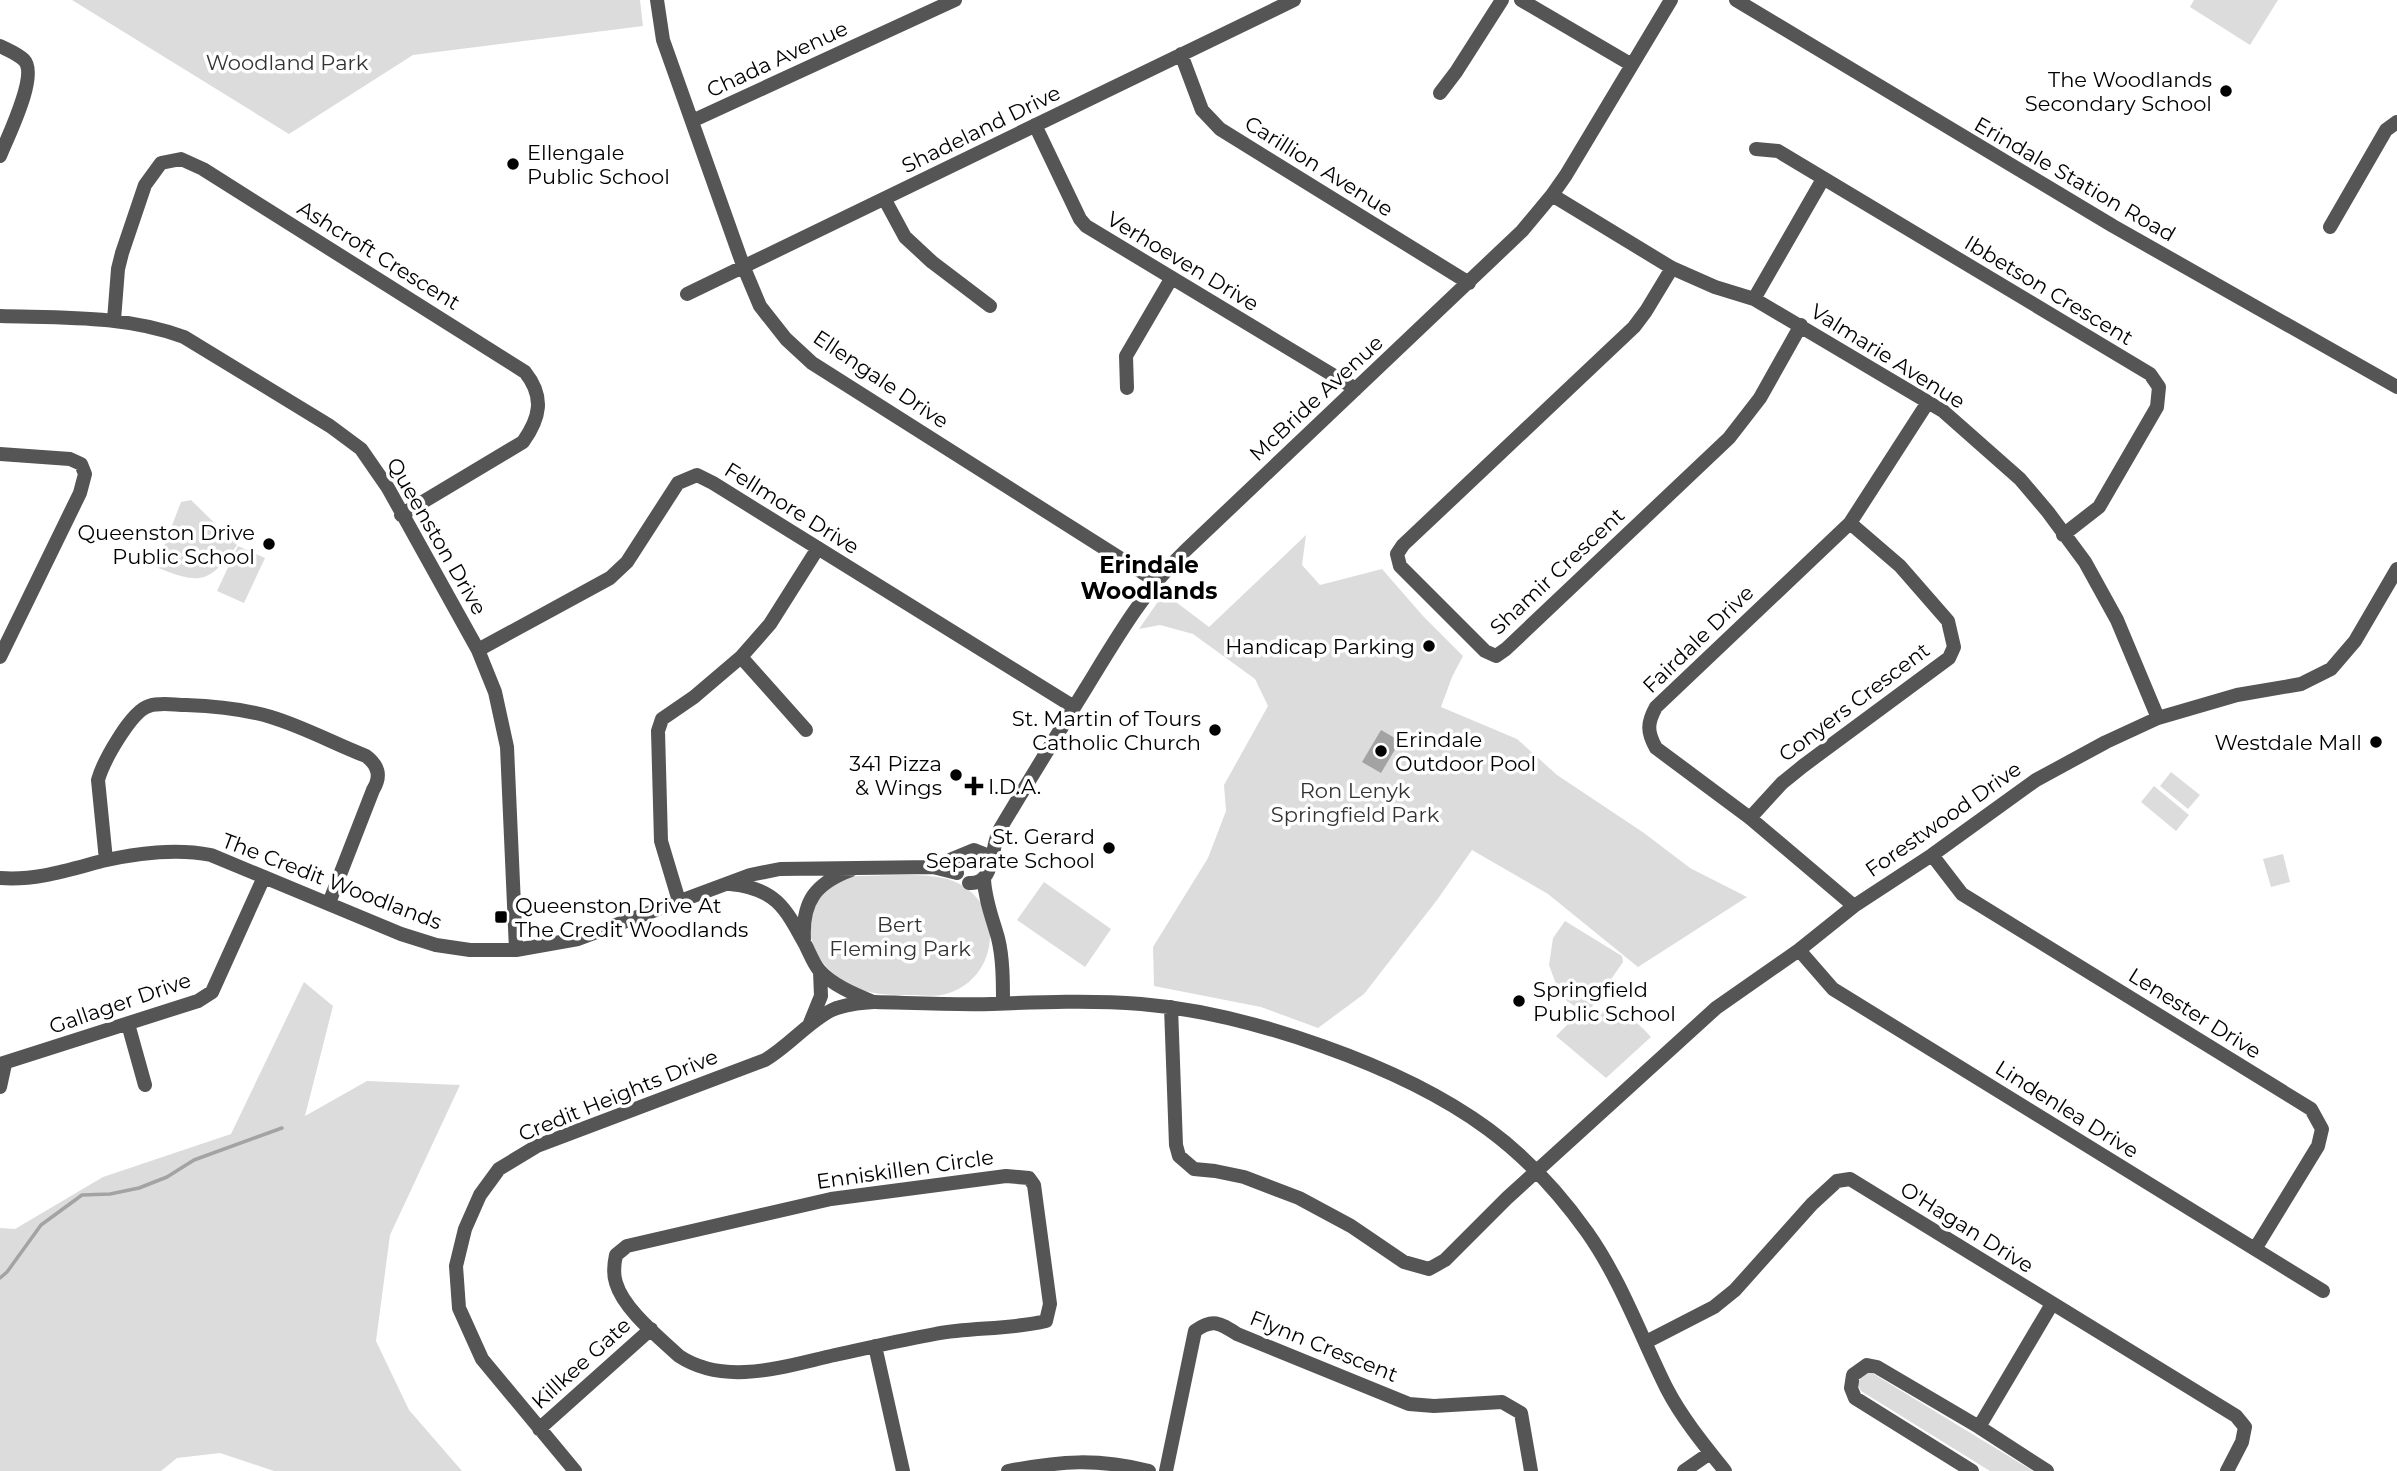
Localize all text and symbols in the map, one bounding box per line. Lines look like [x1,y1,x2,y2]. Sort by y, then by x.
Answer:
street label: Chada Avenue [702,15,852,103]
park label: Woodland Park [206,50,369,75]
place label: The Woodlands Secondary School [2025,67,2212,116]
street label: Shadeland Drive [898,80,1064,178]
marker: The Woodlands Secondary School [2218,83,2234,99]
street label: Carillion Avenue [1240,110,1398,222]
street label: Erindale Station Road [1970,111,2180,247]
place label: Ellengale Public School [527,140,670,189]
marker: Ellengale Public School [505,156,521,172]
street label: Ashcroft Crescent [293,195,465,315]
street label: Verhoeven Drive [1103,206,1263,316]
street label: Ibbetson Crescent [1960,230,2138,350]
street label: Valmarie Avenue [1806,298,1970,414]
street label: Ellengale Drive [809,325,953,433]
street label: McBride Avenue [1244,330,1388,466]
street label: Queenston Drive [382,453,492,619]
street label: Fellmore Drive [720,457,864,559]
street label: Shamir Crescent [1485,502,1629,640]
place label: Queenston Drive Public School [77,520,255,569]
marker: Queenston Drive Public School [261,536,277,552]
district label: Erindale Woodlands [1081,551,1217,605]
street label: Fairdale Drive [1637,580,1759,698]
place label: Handicap Parking [1225,634,1415,659]
street label: Conyers Crescent [1774,637,1934,767]
marker: Handicap Parking [1421,638,1437,654]
place label: St. Martin of Tours Catholic Church [1012,706,1201,755]
marker: St. Martin of Tours Catholic Church [1207,722,1223,738]
place label: Erindale Outdoor Pool [1395,727,1536,776]
place label: Westdale Mall [2215,730,2362,755]
marker: Westdale Mall [2368,734,2384,750]
marker: Erindale Outdoor Pool [1373,743,1389,759]
place label: 341 Pizza & Wings [849,751,942,800]
street label: Forestwood Drive [1860,756,2026,882]
marker: 341 Pizza & Wings [948,767,964,783]
place label: I.D.A. [988,774,1041,799]
marker: I.D.A. [966,778,982,794]
park label: Ron Lenyk Springfield Park [1271,778,1440,827]
place label: St. Gerard Separate School [926,824,1095,873]
street label: The Credit Woodlands [219,828,445,934]
marker: St. Gerard Separate School [1101,840,1117,856]
place label: Queenston Drive At The Credit Woodlands [515,893,748,942]
marker: Queenston Drive At The Credit Woodlands [493,909,509,925]
park label: Bert Fleming Park [829,912,971,961]
street label: Lenester Drive [2124,962,2266,1064]
street label: Gallager Drive [46,967,194,1039]
place label: Springfield Public School [1533,977,1676,1026]
marker: Springfield Public School [1511,993,1527,1009]
street label: Credit Heights Drive [515,1044,721,1146]
street label: Lindenlea Drive [1991,1055,2143,1163]
street label: Enniskillen Circle [815,1144,995,1194]
street label: O'Hagan Drive [1896,1176,2038,1278]
street label: Flynn Crescent [1246,1305,1402,1387]
street label: Killkee Gate [526,1312,636,1414]

